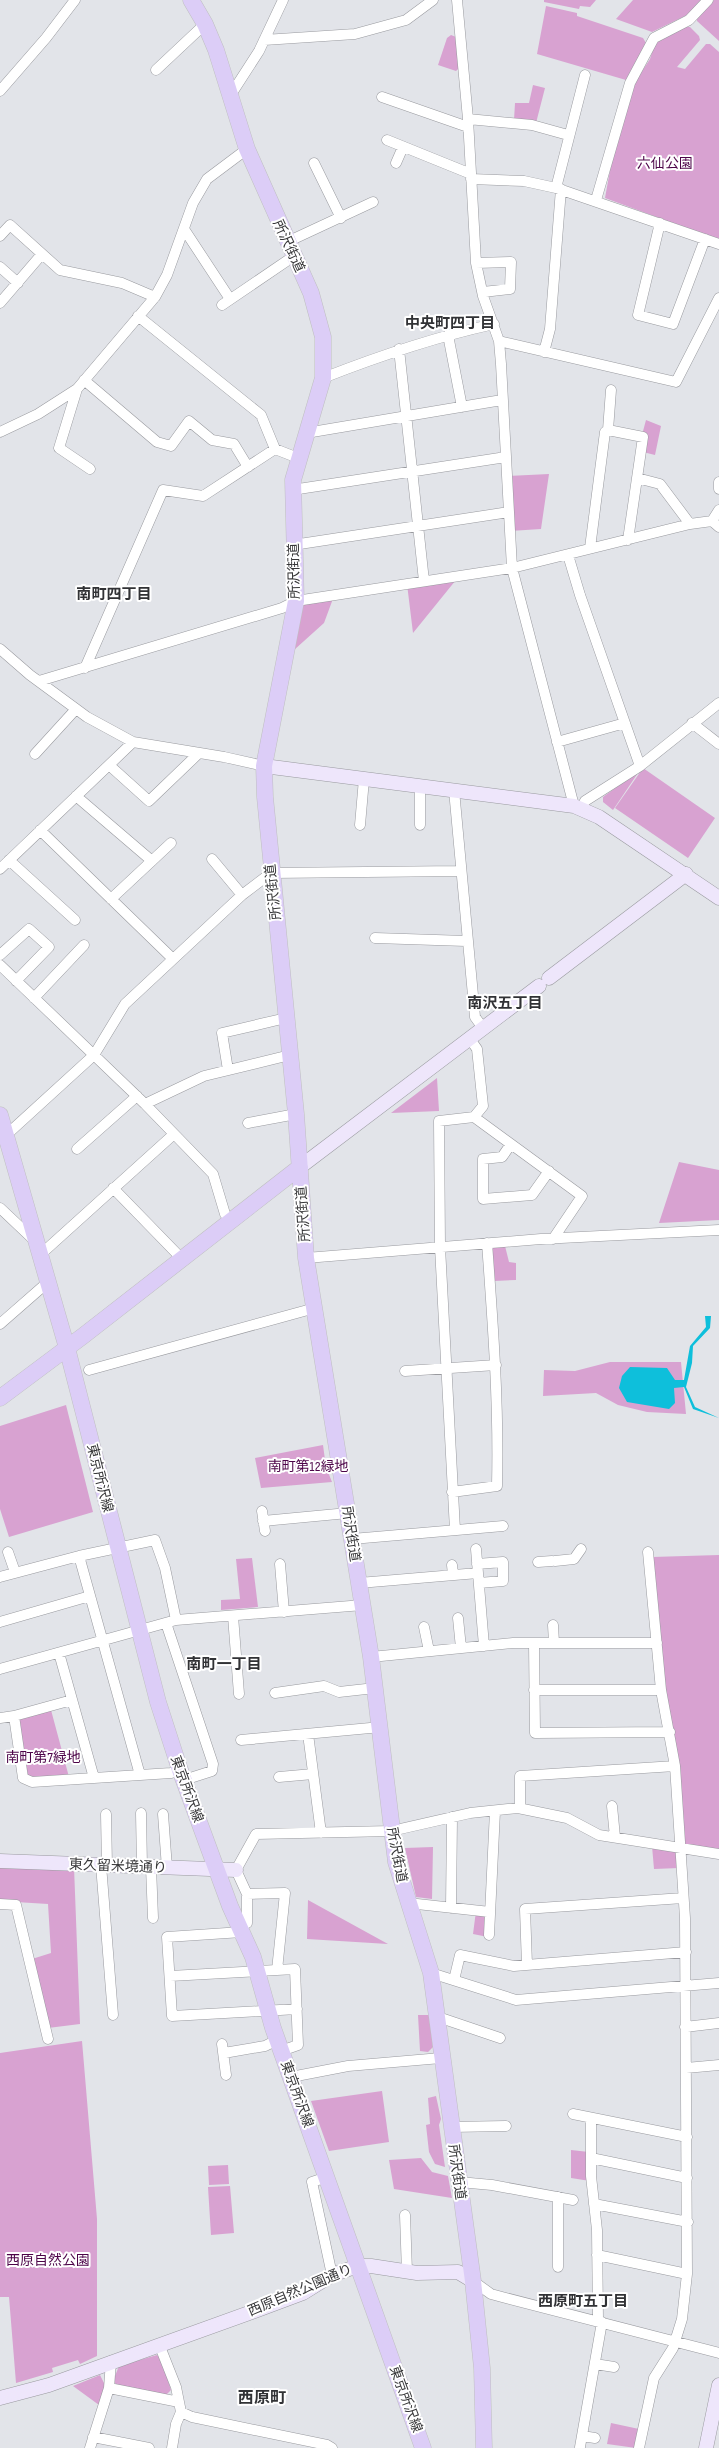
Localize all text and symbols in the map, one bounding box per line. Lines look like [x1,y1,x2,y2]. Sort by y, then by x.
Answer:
park label: 六仙公園 [637,155,693,172]
street label: 所沢街道 [269,217,309,275]
district label: 中央町四丁目 [405,314,495,333]
street label: 所沢街道 [285,543,303,599]
district label: 南町四丁目 [76,585,152,604]
street label: 所沢街道 [262,863,284,921]
district label: 南沢五丁目 [467,994,543,1013]
street label: 所沢街道 [293,1185,313,1243]
street label: 東京所沢線 [83,1442,117,1514]
park label: 南町第12緑地 [268,1458,348,1475]
street label: 所沢街道 [338,1505,364,1563]
district label: 南町一丁目 [186,1655,262,1674]
park label: 南町第7緑地 [5,1749,81,1766]
street label: 東京所沢線 [167,1753,207,1825]
street label: 所沢街道 [383,1826,411,1884]
street label: 東久留米境通り [69,1856,167,1876]
street label: 東京所沢線 [277,2058,317,2130]
street label: 所沢街道 [445,2143,469,2201]
park label: 西原自然公園 [6,2252,90,2269]
street label: 西原自然公園通り [245,2260,355,2320]
district label: 西原町五丁目 [538,2292,628,2311]
street label: 東京所沢線 [386,2363,426,2435]
district label: 西原町 [238,2389,286,2408]

